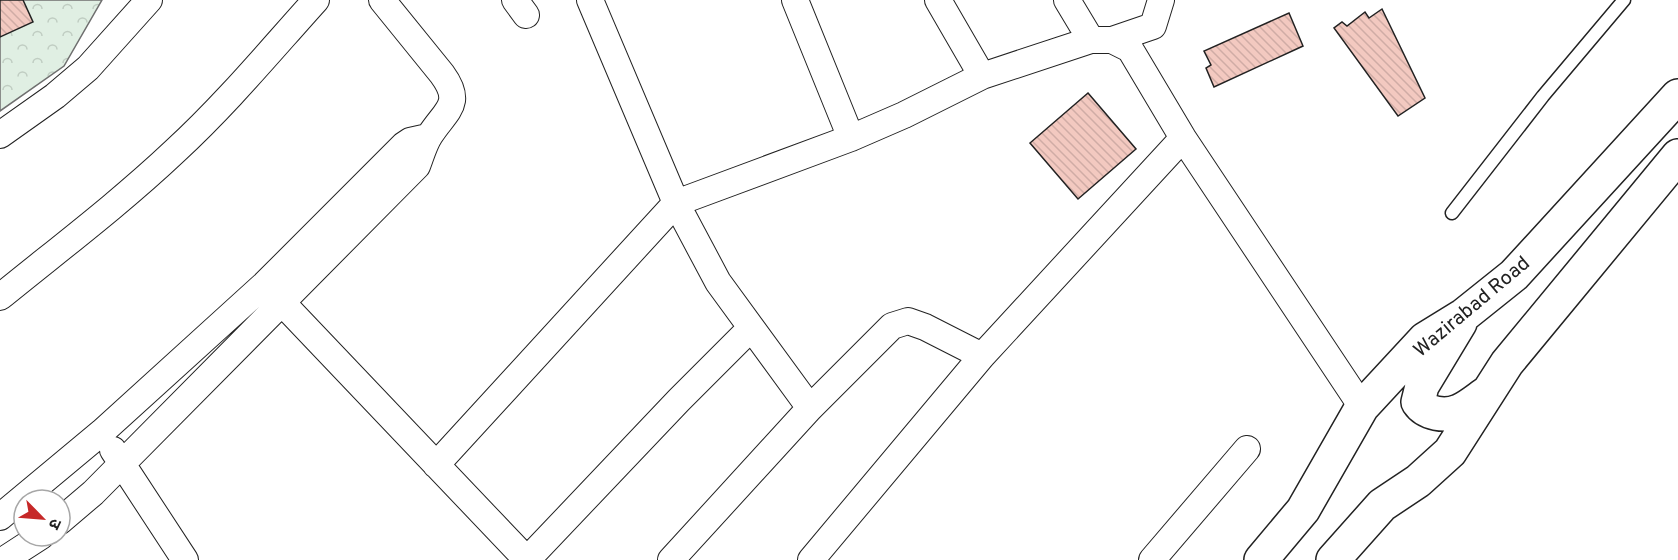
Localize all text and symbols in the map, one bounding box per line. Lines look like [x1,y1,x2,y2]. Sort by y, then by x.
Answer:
street label: Wazirabad Road [1409,251,1536,364]
north arrow [12,488,72,548]
text: उ [42,515,65,533]

